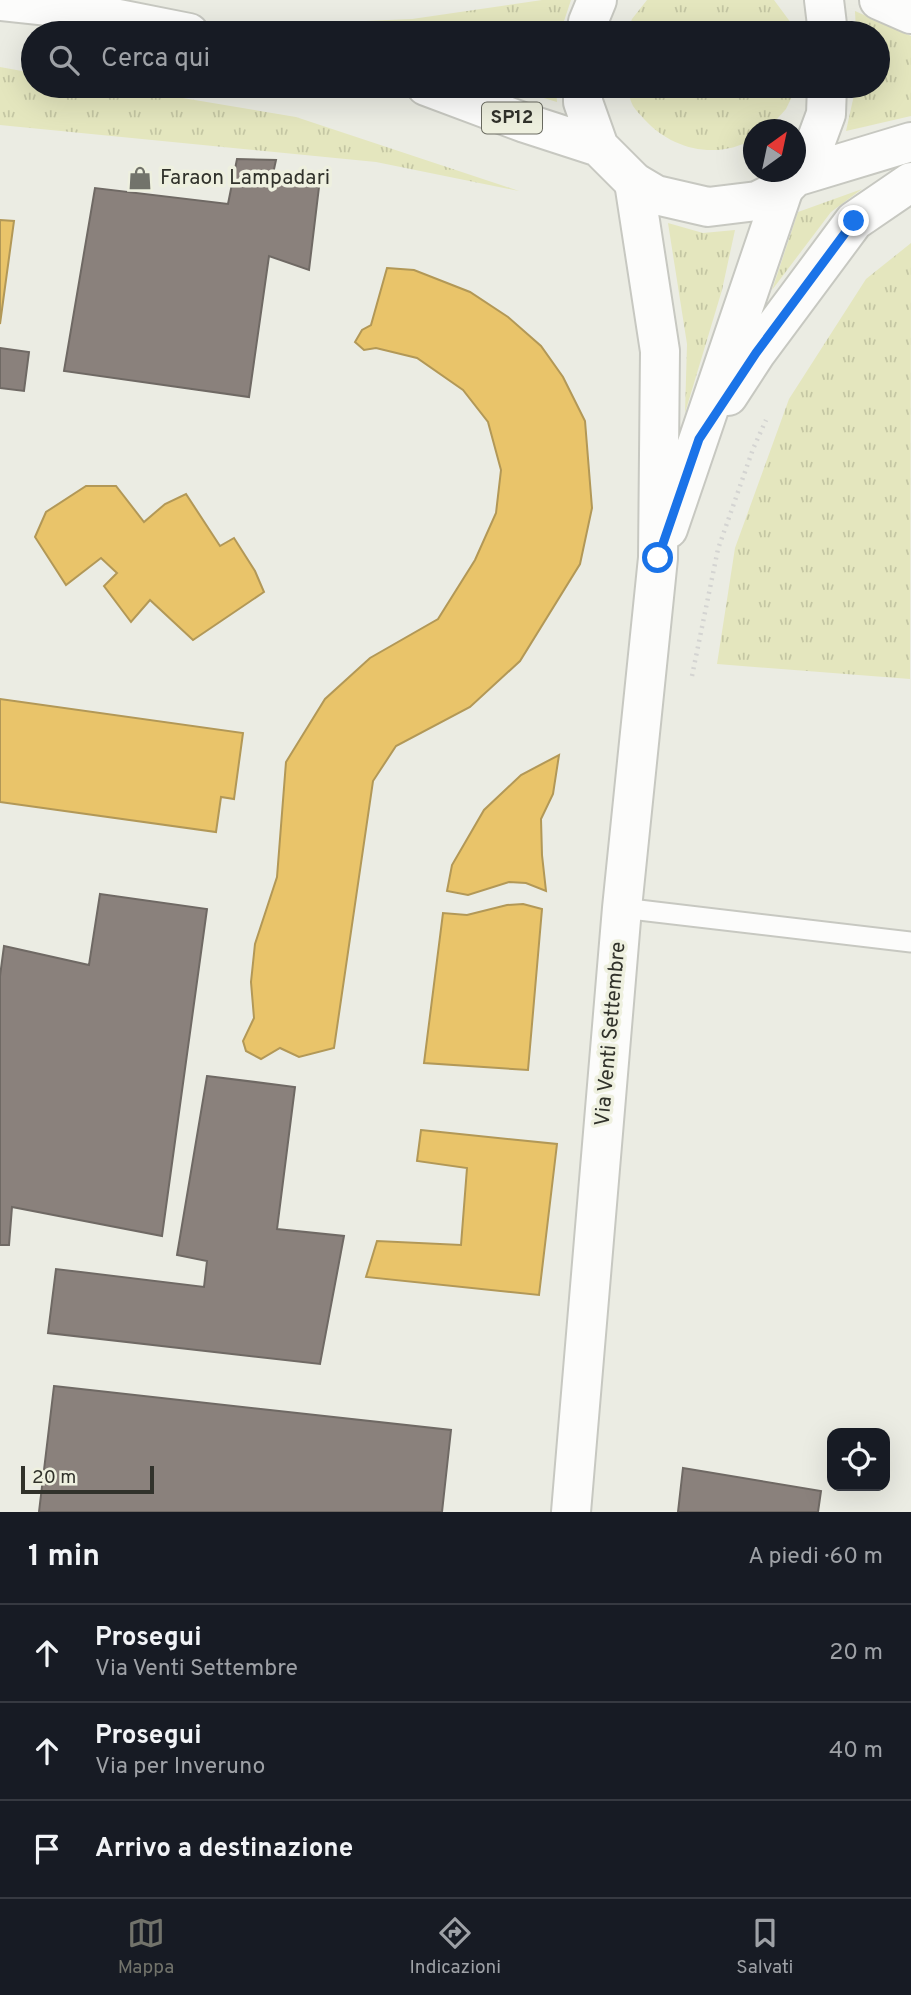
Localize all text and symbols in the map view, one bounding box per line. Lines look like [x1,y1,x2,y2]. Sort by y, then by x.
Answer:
search box [21,21,890,98]
icon: search [45,41,83,79]
text: Cerca qui [101,43,210,76]
road number: SP12 [482,102,542,134]
north arrow [743,119,806,182]
shop icon: Faraon Lampadari [126,164,154,192]
place label: Faraon Lampadari [160,165,330,192]
route end [838,205,869,236]
route start [642,542,673,573]
street label: Via Venti Settembre [589,941,633,1127]
map controls [827,1428,890,1491]
button: locate [827,1428,890,1491]
scale bar [21,1463,154,1495]
text: 20 m [32,1466,76,1490]
text: 1 min [28,1539,100,1576]
text: A piedi · 60 m [748,1543,883,1572]
text: Prosegui [95,1622,202,1655]
icon: ahead [28,1634,66,1672]
text: 20 m [829,1639,883,1668]
text: Via Venti Settembre [95,1655,298,1684]
text: Prosegui [95,1720,202,1753]
icon: ahead [28,1732,66,1770]
text: 40 m [829,1737,883,1766]
text: Via per Inveruno [95,1753,265,1782]
icon: arrive [28,1830,66,1868]
text: Arrivo a destinazione [95,1833,353,1866]
tab: Mappa [118,1914,174,1980]
tab: Indicazioni [409,1914,501,1980]
tab: Salvati [736,1914,793,1980]

